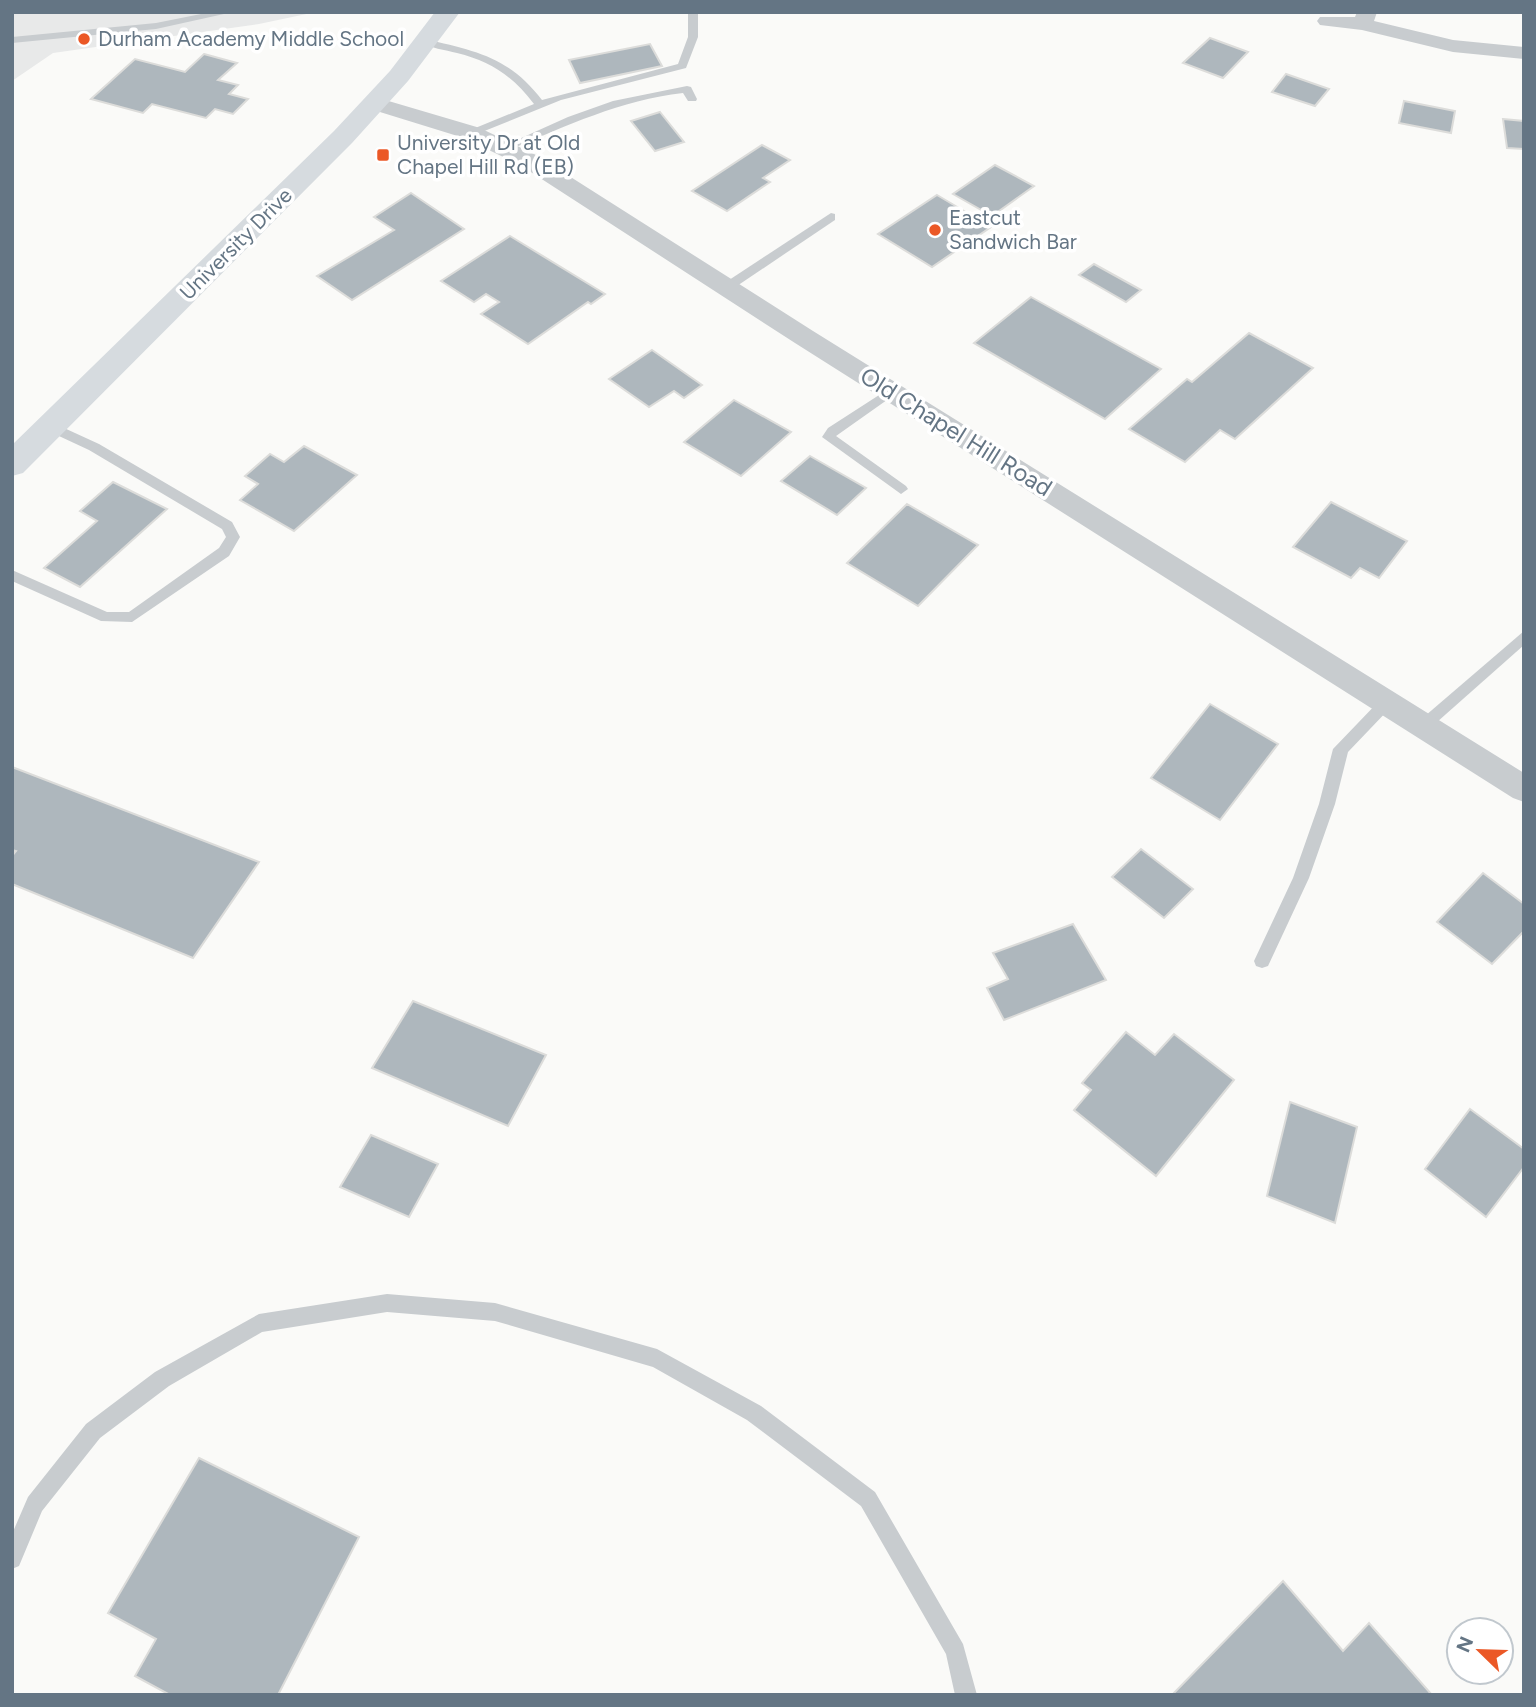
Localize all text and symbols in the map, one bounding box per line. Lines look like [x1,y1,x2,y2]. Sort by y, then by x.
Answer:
place label: Durham Academy Middle School [98,26,404,51]
marker: Durham Academy Middle School [76,31,92,47]
place label: University Dr at Old Chapel Hill Rd (EB) [397,130,580,179]
marker: University Dr at Old Chapel Hill Rd (EB) [375,147,391,163]
street label: University Drive [174,182,297,305]
place label: Eastcut Sandwich Bar [949,205,1077,254]
marker: Eastcut Sandwich Bar [927,222,943,238]
street label: Old Chapel Hill Road [855,361,1058,502]
north arrow [1445,1616,1515,1686]
text: N [1451,1633,1478,1656]

